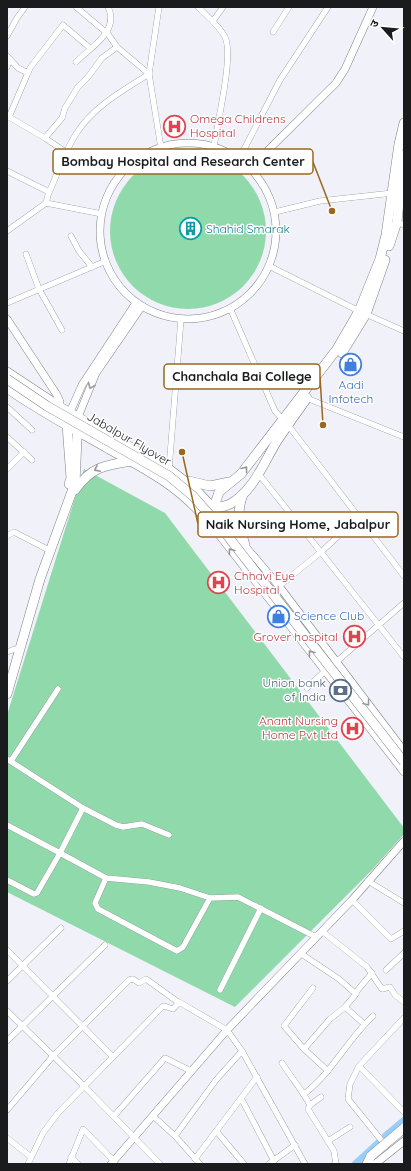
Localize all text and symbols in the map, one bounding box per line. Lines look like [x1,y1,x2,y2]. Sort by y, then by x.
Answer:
north arrow [363,8,403,48]
text: उ [366,17,382,30]
place label: Omega Childrens Hospital [190,111,286,140]
hospital icon: Omega Childrens Hospital [161,113,187,139]
callout: Bombay Hospital and Research Center [53,149,313,174]
text: Bombay Hospital and Research Center [61,153,305,169]
building icon: Shahid Smarak [177,216,203,242]
place label: Shahid Smarak [206,221,290,236]
shop icon: Aadi Infotech [338,351,364,377]
callout: Chanchala Bai College [164,364,320,389]
text: Chanchala Bai College [172,368,312,384]
place label: Aadi Infotech [329,377,373,406]
one-way arrow [87,383,95,390]
street label: Jabalpur Flyover [85,408,174,469]
one-way arrow [94,464,101,472]
one-way arrow [240,467,247,474]
callout: Naik Nursing Home, Jabalpur [198,512,398,537]
text: Naik Nursing Home, Jabalpur [206,516,391,532]
one-way arrow [229,548,236,555]
place label: Chhavi Eye Hospital [234,568,295,597]
hospital icon: Chhavi Eye Hospital [205,570,231,596]
shop icon: Science Club [265,603,291,629]
place label: Science Club [294,608,364,623]
hospital icon: Grover hospital [341,624,367,650]
place label: Grover hospital [254,629,338,644]
one-way arrow [309,651,316,658]
place label: Union bank of India [263,675,326,704]
bank icon: Union bank of India [328,677,354,703]
one-way arrow [363,699,370,706]
place label: Anant Nursing Home Pvt Ltd [259,713,338,742]
hospital icon: Anant Nursing Home Pvt Ltd [340,715,366,741]

